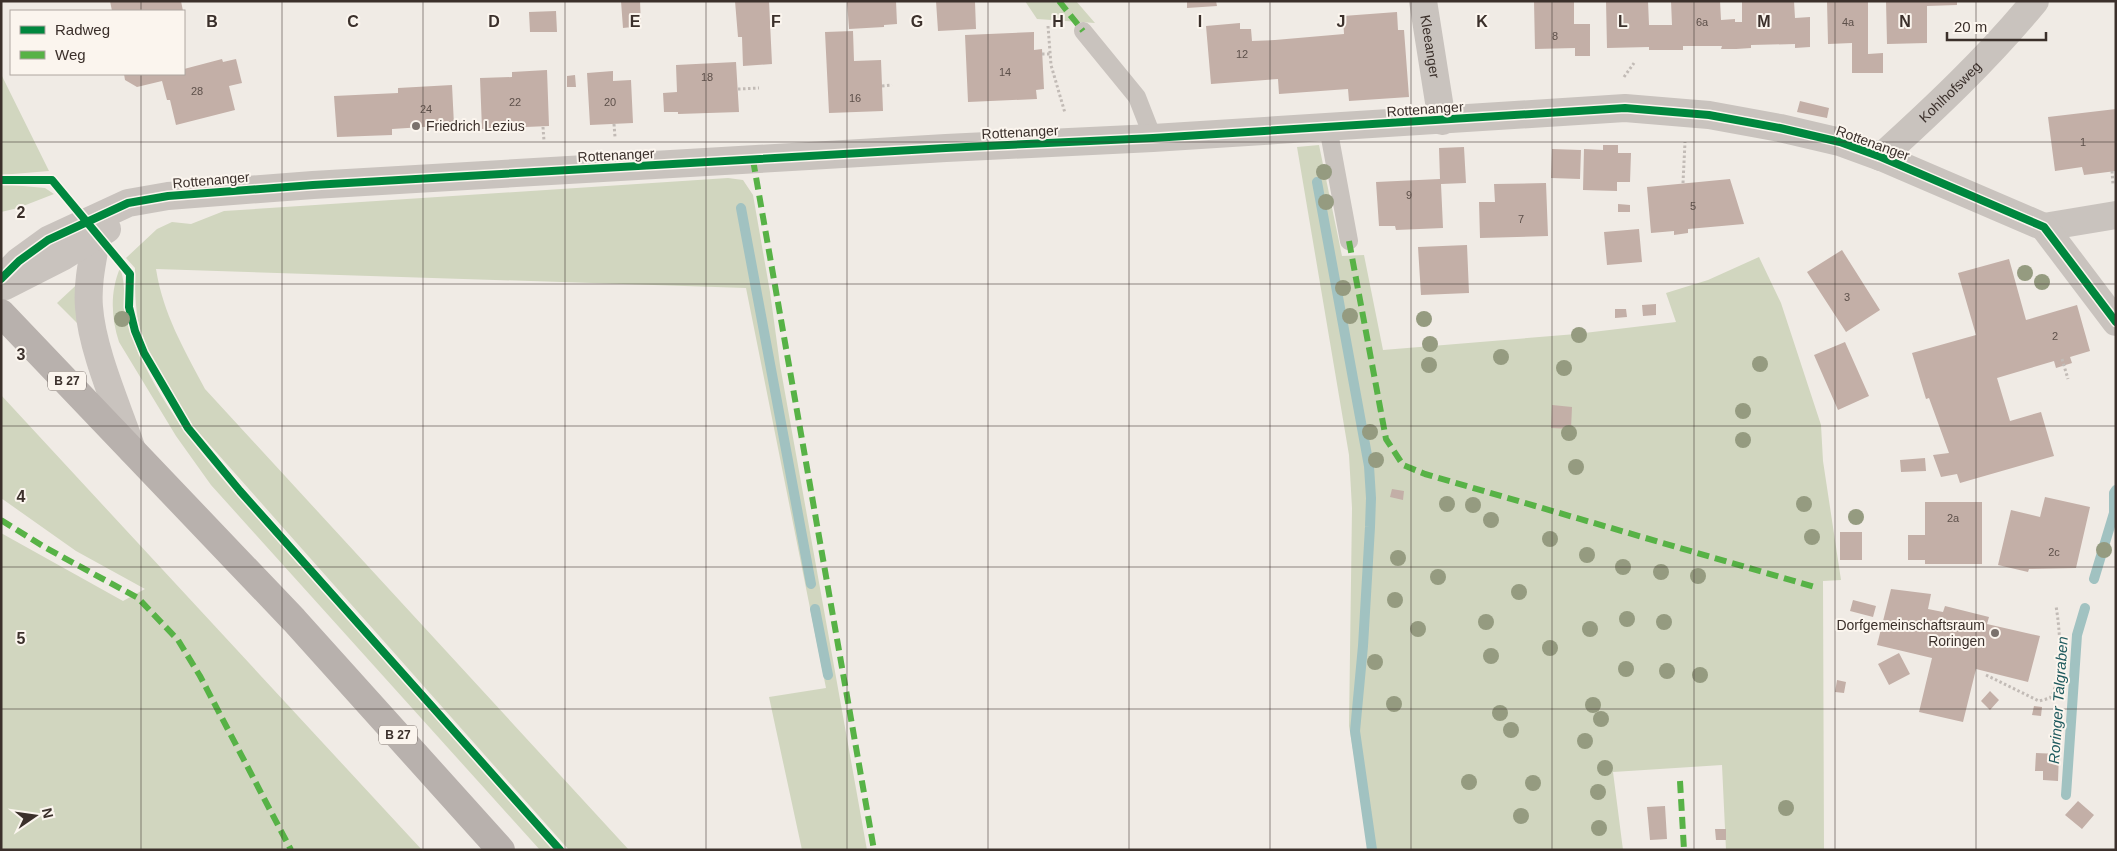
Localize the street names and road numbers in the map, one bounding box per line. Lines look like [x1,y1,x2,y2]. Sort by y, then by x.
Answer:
street label: Kleeanger [1417,14,1443,80]
street label: Kohlhofsweg [1916,58,1984,126]
street label: Rottenanger [1386,98,1464,120]
street label: Rottenanger [981,122,1059,142]
street label: Rottenanger [1834,122,1912,164]
street label: Rottenanger [577,145,655,165]
street label: Rottenanger [172,169,250,191]
road number: B 27 [48,372,86,391]
road number: B 27 [379,726,417,744]

